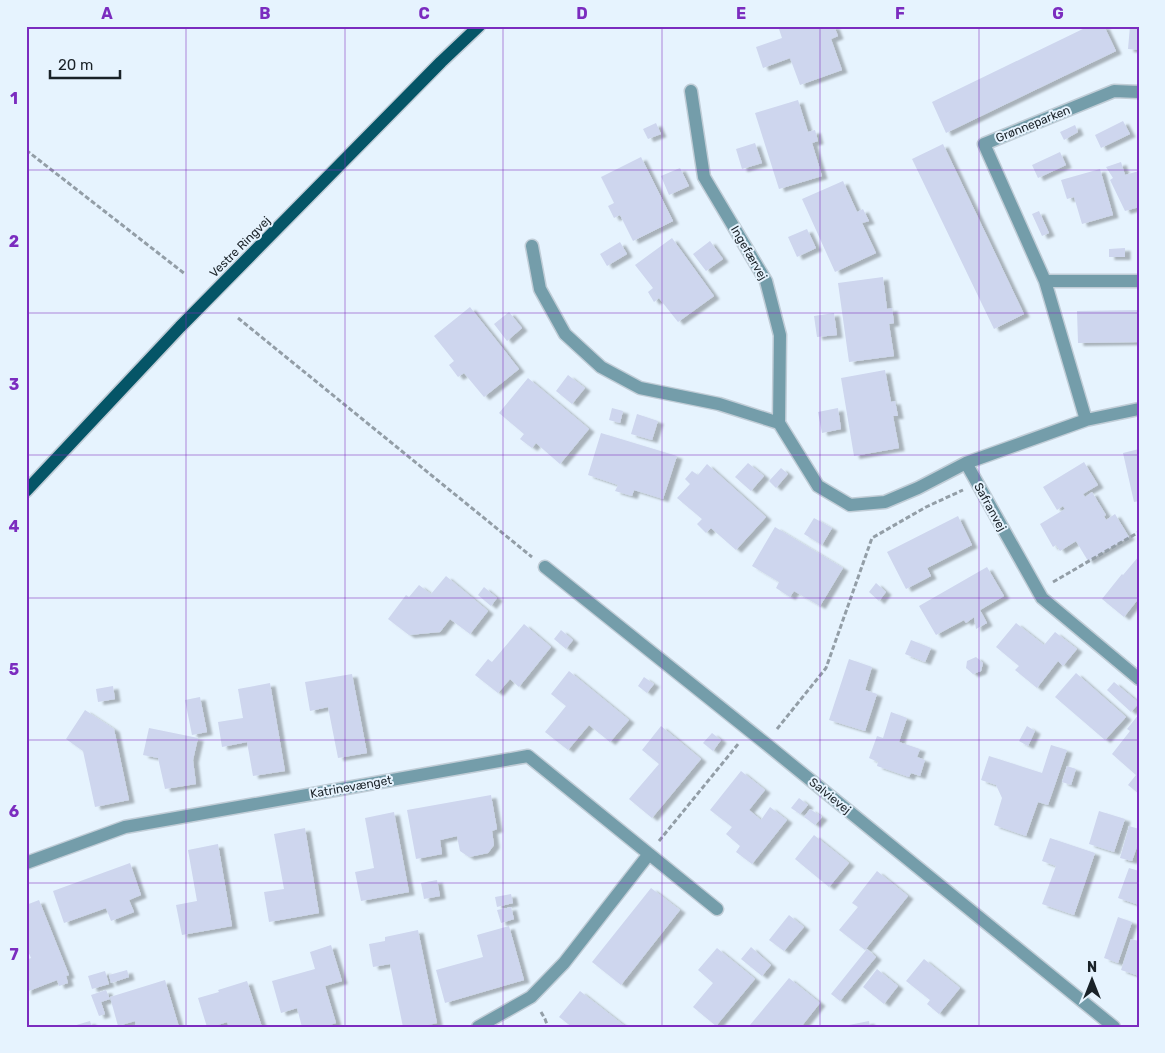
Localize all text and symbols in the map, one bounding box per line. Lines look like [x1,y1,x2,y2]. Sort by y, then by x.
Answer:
text: A [101,4,113,23]
text: B [259,4,271,23]
text: C [418,4,430,23]
text: D [576,4,588,23]
text: E [736,4,746,23]
text: F [895,4,905,23]
text: G [1052,4,1064,23]
scale bar [50,48,120,80]
text: 20 m [58,56,93,74]
text: 1 [10,89,18,108]
street label: Grønneparken [994,103,1072,145]
street label: Vestre Ringvej [207,214,273,280]
street label: Ingefærvej [728,223,770,283]
text: 2 [9,232,19,251]
text: 3 [9,375,19,394]
street label: Safranvej [971,480,1009,534]
text: 4 [9,517,20,536]
text: 5 [9,660,19,679]
street label: Katrinevænget [309,773,393,801]
street label: Salvievej [806,775,854,817]
text: 6 [9,802,19,821]
text: 7 [9,945,19,964]
north arrow [1068,956,1118,1006]
text: N [1087,959,1097,976]

